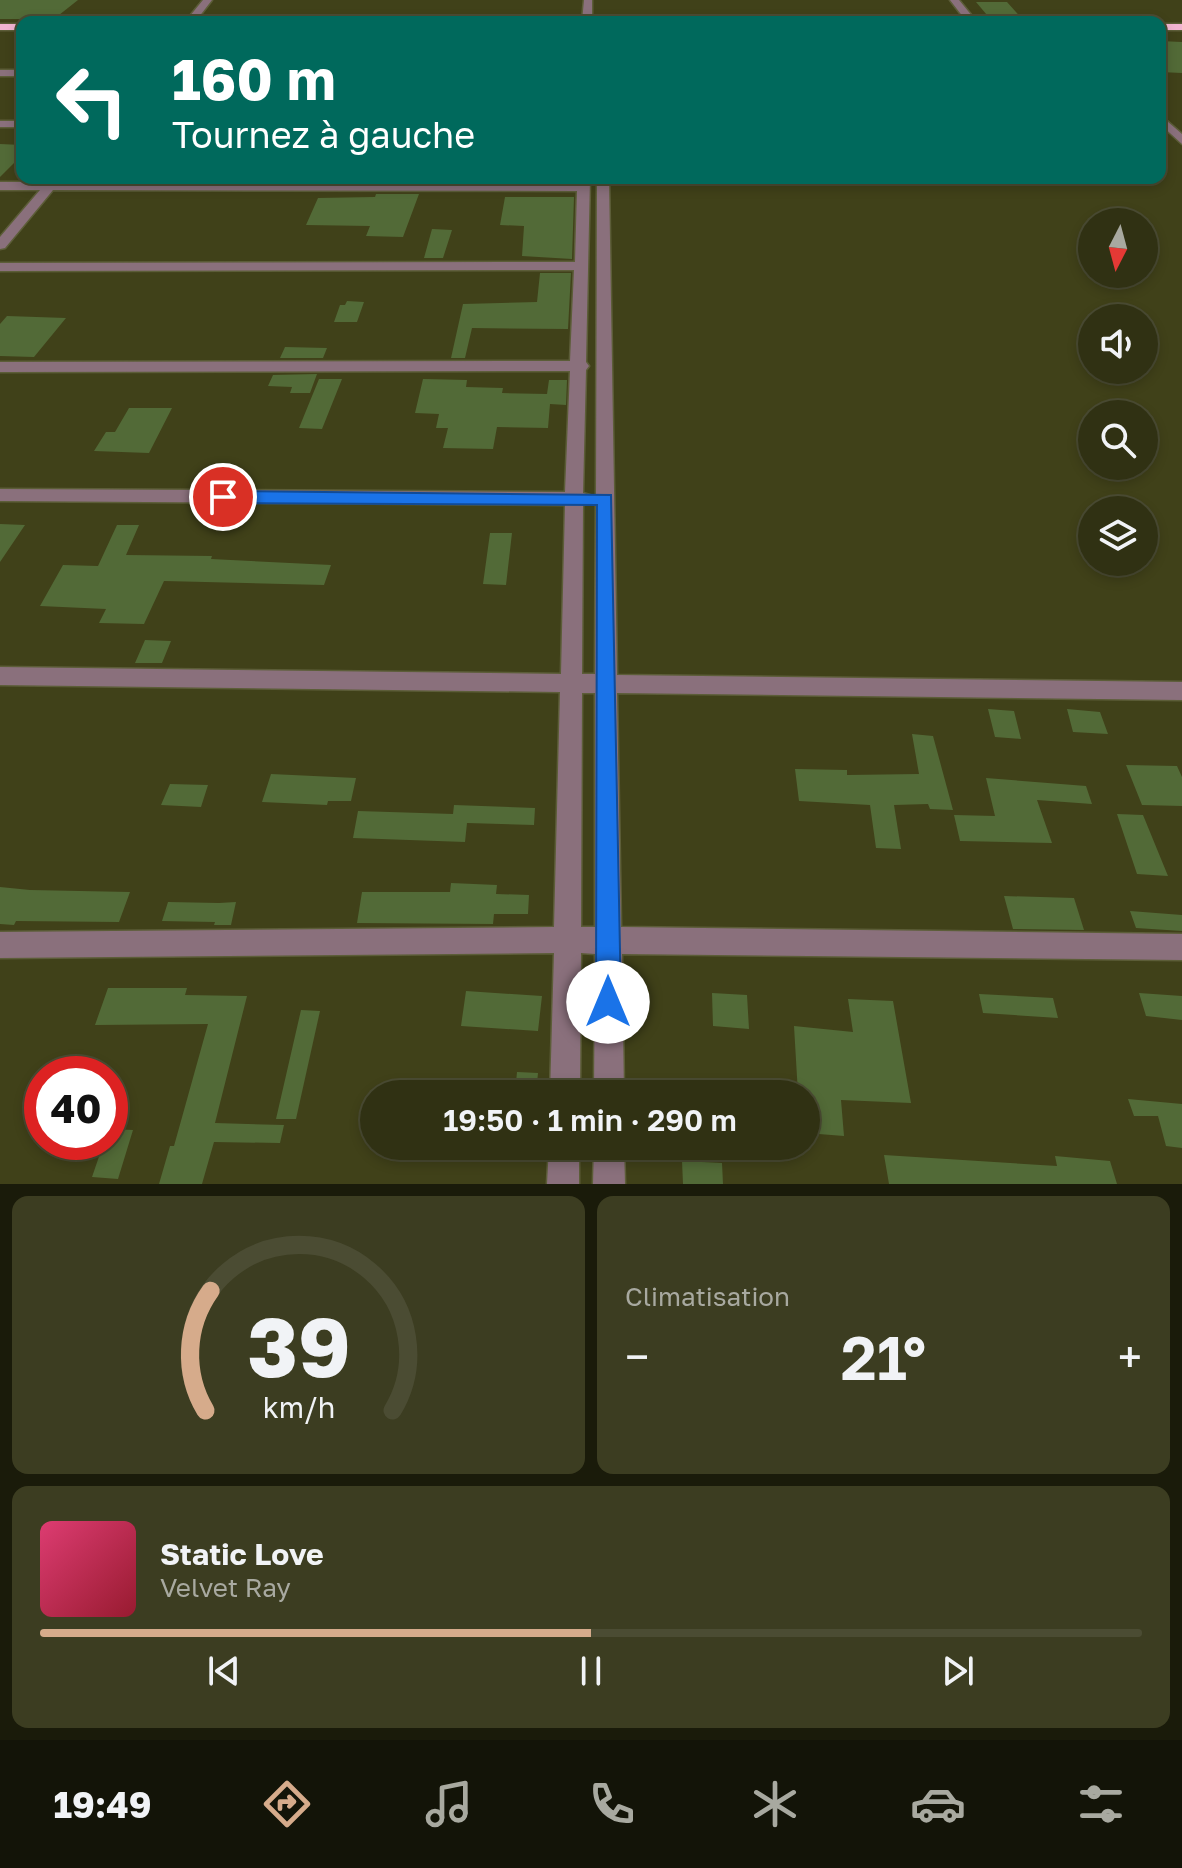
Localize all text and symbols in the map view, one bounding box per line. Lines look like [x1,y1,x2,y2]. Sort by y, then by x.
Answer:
text: 160 m [172,45,336,112]
icon: left [40,48,144,152]
text: Tournez à gauche [172,113,475,156]
north arrow [1078,208,1158,288]
map controls [1078,208,1158,576]
button: sound [1078,304,1158,384]
button: search [1078,400,1158,480]
pin [189,463,257,531]
icon: arrive [201,475,245,519]
button: layers [1078,496,1158,576]
position arrow [566,960,650,1044]
speed limit sign: 40 [24,1056,128,1160]
text: 19:50 · 1 min · 290 m [443,1102,737,1138]
text: Climatisation [625,1281,790,1312]
text: 39 [247,1295,350,1395]
text: 21° [841,1321,926,1393]
text: − [625,1330,649,1383]
text: + [1118,1330,1142,1383]
text: km/h [262,1390,335,1424]
text: Static Love [160,1536,324,1572]
text: Velvet Ray [160,1572,291,1603]
icon: previous [202,1649,246,1693]
icon: pause [569,1649,613,1693]
icon: next [936,1649,980,1693]
icon: directions [259,1776,315,1832]
icon: music [421,1776,477,1832]
icon: phone [584,1776,640,1832]
icon: climate [747,1776,803,1832]
icon: car [910,1776,966,1832]
icon: filters [1073,1776,1129,1832]
text: 19:49 [53,1783,152,1826]

